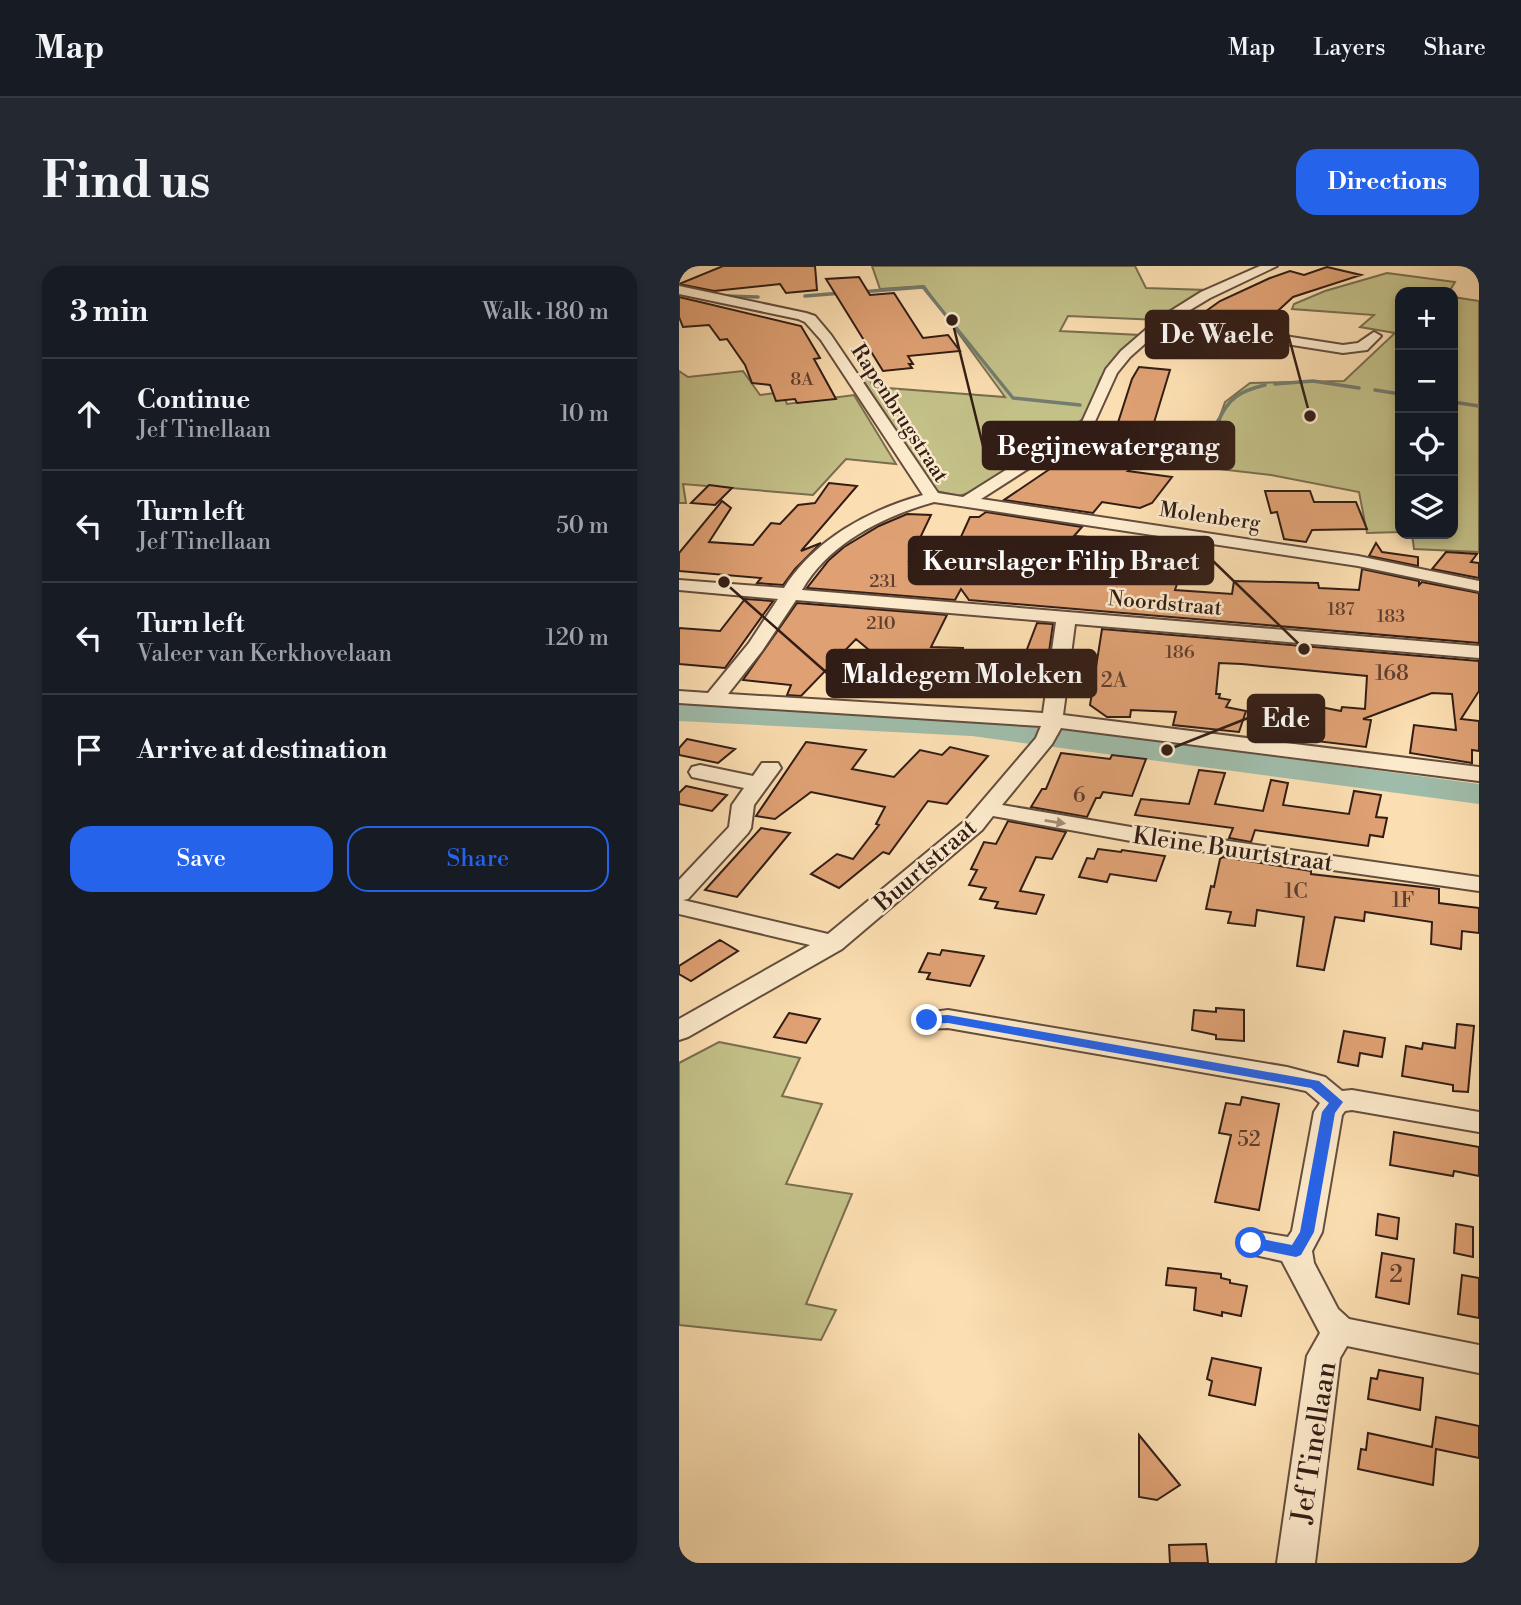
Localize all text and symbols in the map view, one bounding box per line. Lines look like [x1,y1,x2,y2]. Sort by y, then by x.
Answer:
text: Map [35,28,104,69]
text: Map [1228,33,1275,63]
text: Layers [1313,33,1385,63]
text: Share [1423,33,1486,63]
button: Directions [1296,149,1479,215]
text: Find us [42,152,211,213]
map controls [1395,287,1458,539]
button: + [1395,287,1458,350]
text: 3 min [70,293,148,331]
text: Walk · 180 m [482,298,609,326]
callout: De Waele [1146,311,1288,358]
text: De Waele [1160,319,1274,351]
street label: Rapenbrugstraat [845,339,954,488]
button: − [1395,350,1458,413]
house number: 8A [790,368,814,391]
text: Continue [137,384,250,416]
icon: ahead [70,395,108,433]
text: 10 m [560,400,609,428]
button: locate [1395,413,1458,476]
text: Jef Tinellaan [137,416,271,444]
callout: Begijnewatergang [983,422,1234,469]
text: Begijnewatergang [997,431,1221,463]
button: layers [1395,476,1458,539]
text: Turn left [137,496,245,528]
street label: Molenberg [1158,497,1262,537]
icon: left [70,507,108,545]
text: 50 m [556,512,609,540]
text: Jef Tinellaan [137,528,271,556]
callout: Keurslager Filip Braet [909,537,1213,584]
text: Keurslager Filip Braet [923,546,1200,578]
house number: 231 [869,570,897,593]
street label: Noordstraat [1107,586,1224,622]
house number: 187 [1327,598,1355,621]
house number: 183 [1377,605,1405,628]
text: Turn left [137,608,245,640]
house number: 210 [866,612,896,635]
icon: left [70,619,108,657]
text: 120 m [545,624,609,652]
text: Valeer van Kerkhovelaan [137,640,392,668]
house number: 186 [1165,641,1195,664]
callout: Maldegem Moleken [827,650,1096,697]
text: Maldegem Moleken [841,659,1083,691]
house number: 168 [1375,661,1409,687]
house number: 2A [1101,668,1128,694]
callout: Ede [1248,695,1324,742]
text: Ede [1262,703,1310,735]
icon: arrive [70,731,108,769]
text: Arrive at destination [137,734,387,766]
house number: 6 [1073,783,1086,809]
street label: Buurtstraat [868,813,983,919]
one-way arrow [1044,817,1066,828]
street label: Kleine Buurtstraat [1131,821,1335,879]
button: Save [70,826,333,892]
button: Share [347,826,609,892]
house number: 1C [1284,879,1308,905]
house number: 1F [1392,888,1415,914]
route end [911,1004,942,1035]
house number: 52 [1237,1127,1261,1153]
route start [1235,1227,1266,1258]
house number: 2 [1389,1260,1403,1290]
street label: Jef Tinellaan [1284,1359,1345,1527]

